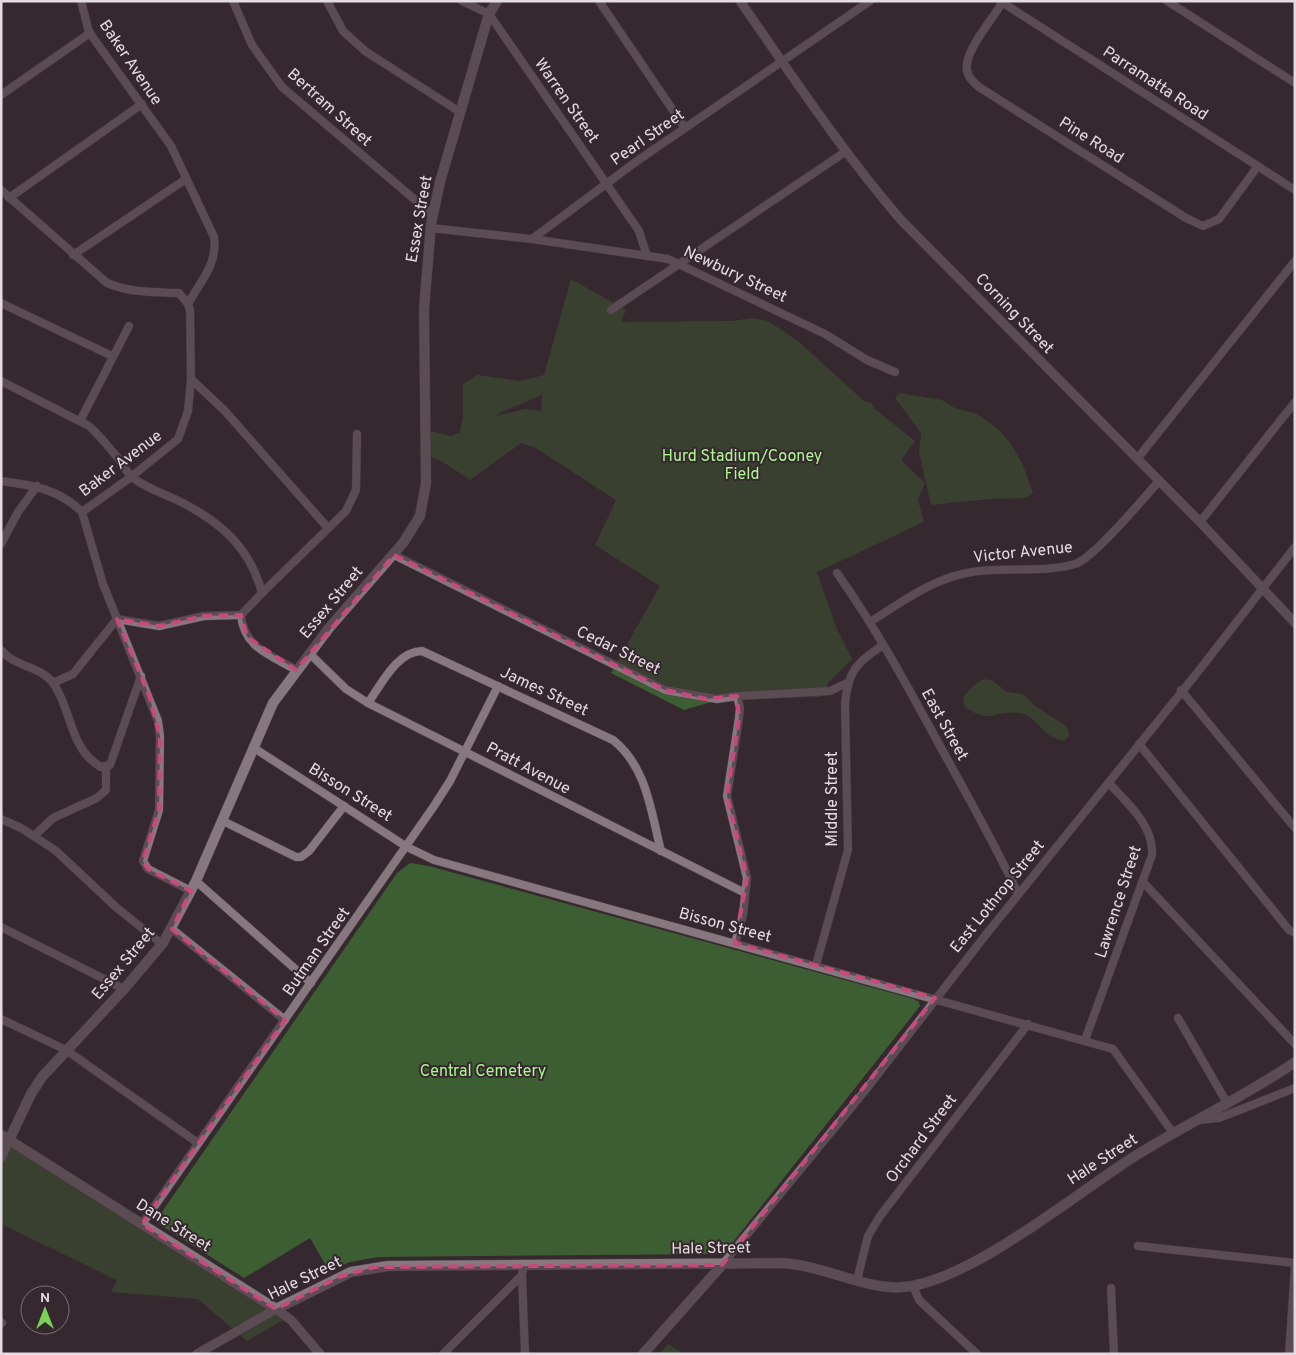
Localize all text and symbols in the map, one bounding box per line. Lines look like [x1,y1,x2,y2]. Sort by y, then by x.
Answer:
street label: Baker Avenue [94,17,166,109]
street label: Parramatta Road [1098,42,1212,126]
street label: Warren Street [529,55,603,147]
street label: Bertram Street [282,65,376,151]
street label: Pearl Street [607,105,689,171]
street label: Pine Road [1055,113,1127,169]
street label: Essex Street [402,174,438,264]
street label: Newbury Street [680,242,790,308]
street label: Corning Street [970,269,1058,359]
street label: Baker Avenue [76,426,166,502]
park label: Hurd Stadium/Cooney Field [662,447,822,485]
street label: Victor Avenue [972,538,1074,568]
street label: Essex Street [296,563,368,643]
street label: Cedar Street [573,622,663,680]
street label: James Street [497,663,591,721]
street label: East Street [916,686,972,764]
street label: Pratt Avenue [482,738,574,800]
street label: Middle Street [823,751,843,847]
street label: Bisson Street [304,759,396,827]
street label: East Lothrop Street [946,837,1050,957]
street label: Lawrence Street [1091,843,1147,961]
street label: Butman Street [279,904,355,1000]
street label: Bisson Street [676,904,774,948]
street label: Essex Street [88,924,160,1004]
park label: Central Cemetery [420,1062,546,1082]
street label: Orchard Street [882,1091,962,1187]
street label: Hale Street [1064,1130,1142,1190]
street label: Dane Street [132,1195,214,1257]
street label: Hale Street [671,1238,751,1260]
street label: Hale Street [265,1253,345,1305]
north arrow [20,1285,70,1335]
text: N [40,1290,50,1307]

